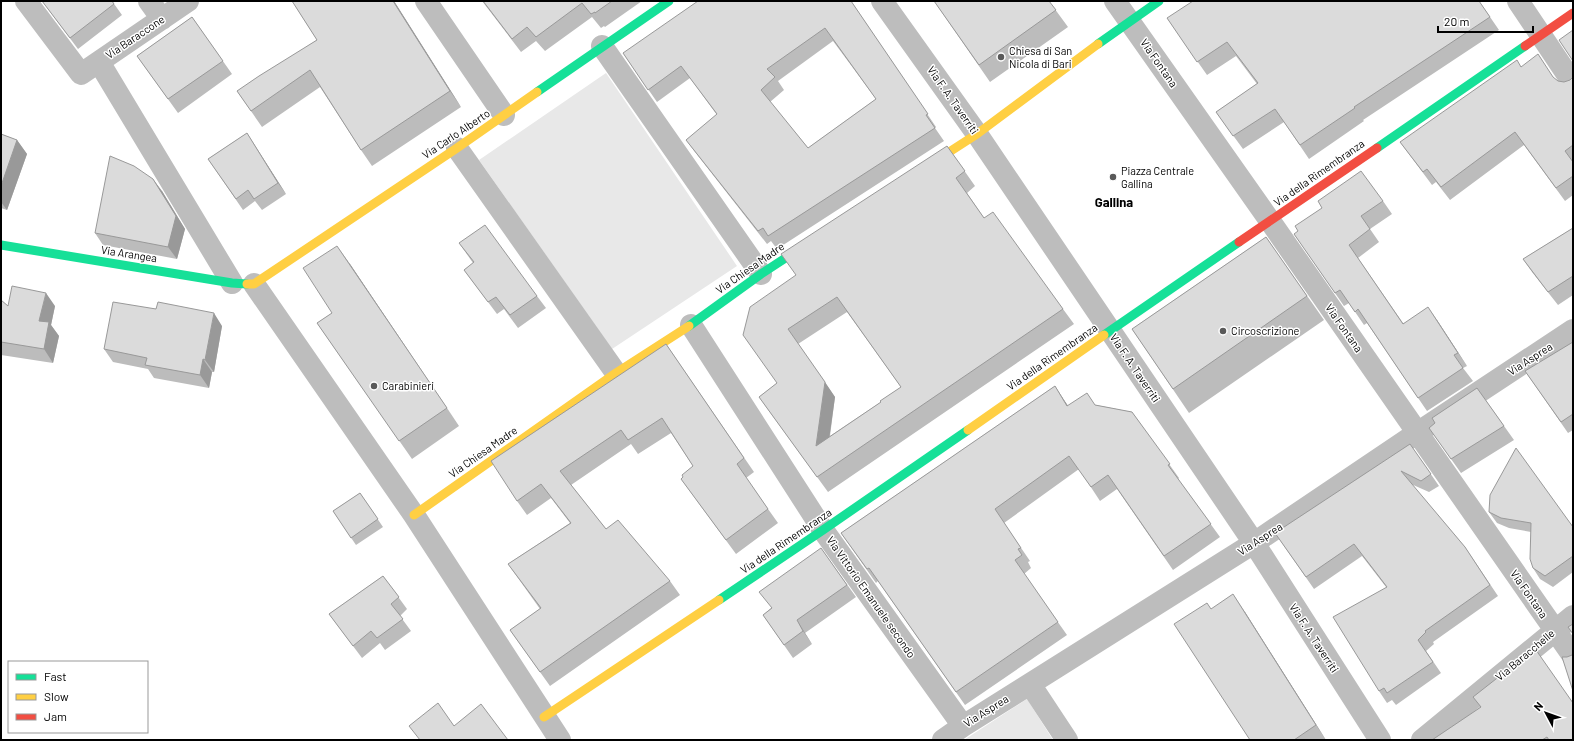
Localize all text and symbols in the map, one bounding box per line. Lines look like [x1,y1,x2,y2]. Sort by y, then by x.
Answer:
scale bar [1438,8,1533,34]
street label: Via Baraccone [103,12,167,61]
text: 20 m [1444,14,1470,28]
street label: Via Fontana [1138,36,1181,89]
place label: Chiesa di San Nicola di Bari [1009,44,1072,70]
marker: Chiesa di San Nicola di Bari [996,52,1006,62]
street label: Via F. A. Taverriti [925,63,982,136]
street label: Via Carlo Alberto [419,106,492,161]
street label: Via della Rimembranza [1271,136,1366,209]
place label: Piazza Centrale Gallina [1121,164,1194,190]
marker: Piazza Centrale Gallina [1108,172,1118,182]
district label: Gallina [1095,194,1133,210]
street label: Via Chiesa Madre [713,239,787,296]
street label: Via Arangea [100,243,158,264]
street label: Via Fontana [1323,301,1366,354]
street label: Via della Rimembranza [1004,320,1099,393]
place label: Circoscrizione [1231,324,1299,337]
marker: Circoscrizione [1218,326,1228,336]
street label: Via F. A. Taverriti [1108,331,1163,405]
street label: Via Asprea [1505,339,1554,378]
place label: Carabinieri [382,379,434,392]
marker: Carabinieri [369,381,379,391]
street label: Via Chiesa Madre [446,423,520,480]
street label: Via della Rimembranza [738,505,834,576]
street label: Via Asprea [1235,519,1284,558]
street label: Via Vittorio Emanuele secondo [824,533,918,660]
street label: Via Fontana [1508,567,1551,620]
street label: Via F. A. Taverriti [1287,601,1342,675]
street label: Via Baracchelle [1492,626,1557,683]
legend [8,661,148,733]
text: Fast [44,669,67,683]
text: Slow [44,689,69,703]
street label: Via Asprea [961,692,1011,729]
north arrow [1526,693,1566,733]
text: N [1531,699,1545,713]
text: Jam [44,709,67,723]

